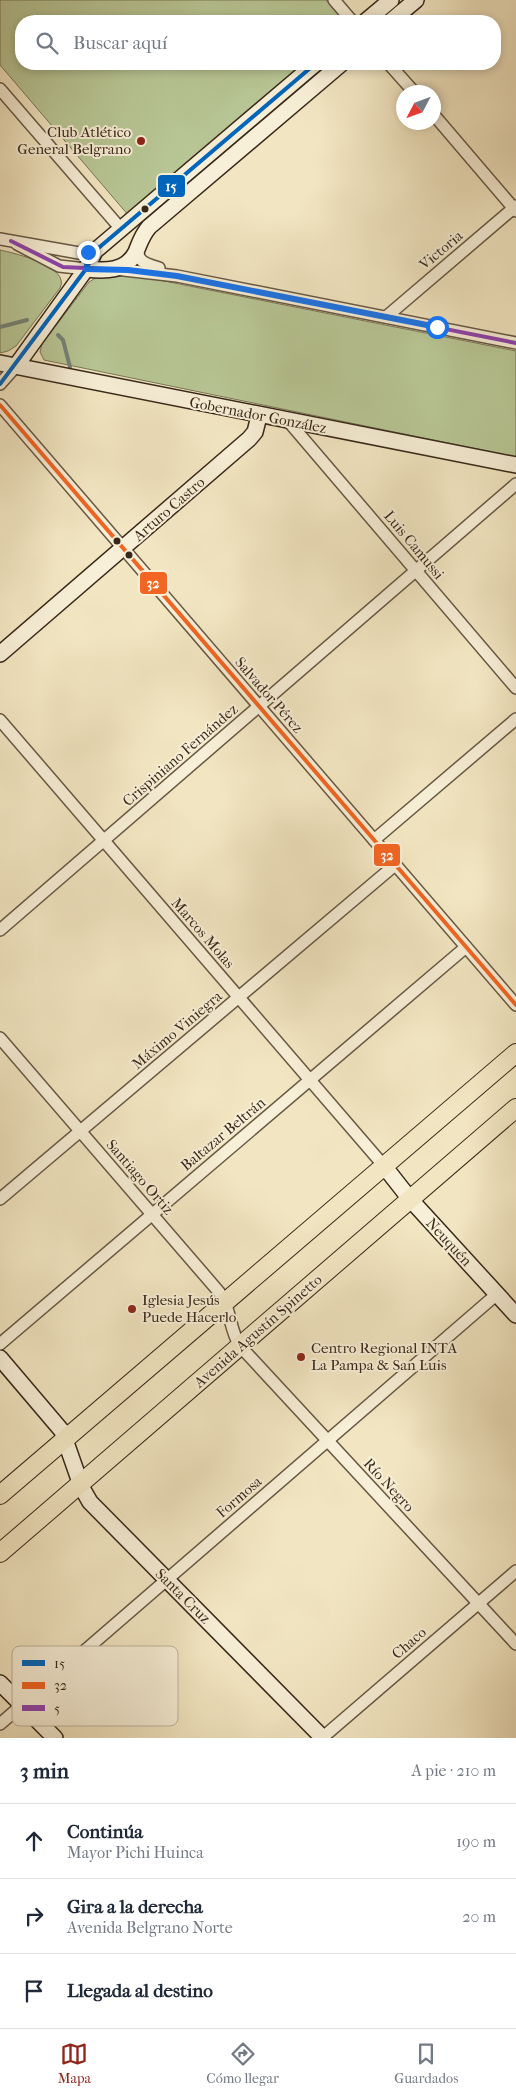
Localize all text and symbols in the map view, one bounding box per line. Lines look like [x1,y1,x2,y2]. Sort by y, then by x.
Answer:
search box [15,15,501,70]
icon: search [33,29,61,57]
text: Buscar aquí [73,32,167,54]
north arrow [396,85,441,130]
place label: Club Atlético General Belgrano [17,123,131,158]
marker: Club Atlético General Belgrano [135,135,147,147]
line badge: 15 [157,174,186,198]
text: 15 [166,178,177,195]
unlabelled marker [140,204,150,214]
street label: Victoria [415,226,467,274]
route end [77,241,100,264]
route start [426,316,449,339]
street label: Gobernador González [188,393,328,437]
street label: Arturo Castro [129,473,209,546]
street label: Luis Camussi [380,507,448,583]
unlabelled marker [112,536,122,546]
unlabelled marker [124,550,134,560]
line badge: 32 [139,571,168,595]
text: 32 [147,575,159,592]
street label: Salvador Pérez [231,653,307,737]
street label: Crispiniano Fernández [119,700,242,810]
line badge: 32 [373,843,401,867]
text: 32 [381,847,393,864]
street label: Marcos Molas [167,894,239,972]
street label: Máximo Viniegra [128,986,227,1073]
street label: Baltazar Beltrán [177,1093,269,1175]
street label: Santiago Ortiz [103,1136,178,1218]
street label: Neuquén [422,1214,476,1270]
street label: Avenida Agustín Spinetto [190,1270,326,1392]
place label: Iglesia Jesús Puede Hacerlo [142,1291,237,1326]
marker: Iglesia Jesús Puede Hacerlo [126,1303,138,1315]
place label: Centro Regional INTA La Pampa & San Luis [311,1339,458,1374]
marker: Centro Regional INTA La Pampa & San Luis [295,1351,307,1363]
street label: Río Negro [360,1455,419,1516]
street label: Formosa [213,1472,266,1522]
street label: Santa Cruz [152,1565,215,1628]
street label: Chaco [388,1623,430,1663]
legend [12,1646,178,1726]
text: 15 [54,1655,65,1672]
text: 32 [54,1677,67,1694]
text: 5 [54,1700,60,1717]
text: 3 min [20,1759,69,1783]
text: A pie · 210 m [412,1761,496,1780]
text: Continúa [67,1821,143,1843]
icon: ahead [20,1827,48,1855]
text: 190 m [456,1832,496,1851]
text: Mayor Pichi Huinca [67,1843,204,1862]
text: Gira a la derecha [67,1896,203,1918]
icon: right [20,1902,48,1930]
text: 20 m [462,1907,496,1926]
text: Avenida Belgrano Norte [67,1918,233,1937]
icon: arrive [20,1977,48,2005]
text: Llegada al destino [67,1980,213,2002]
tab: Mapa [58,2040,91,2087]
tab: Cómo llegar [206,2040,279,2087]
tab: Guardados [394,2040,458,2087]

